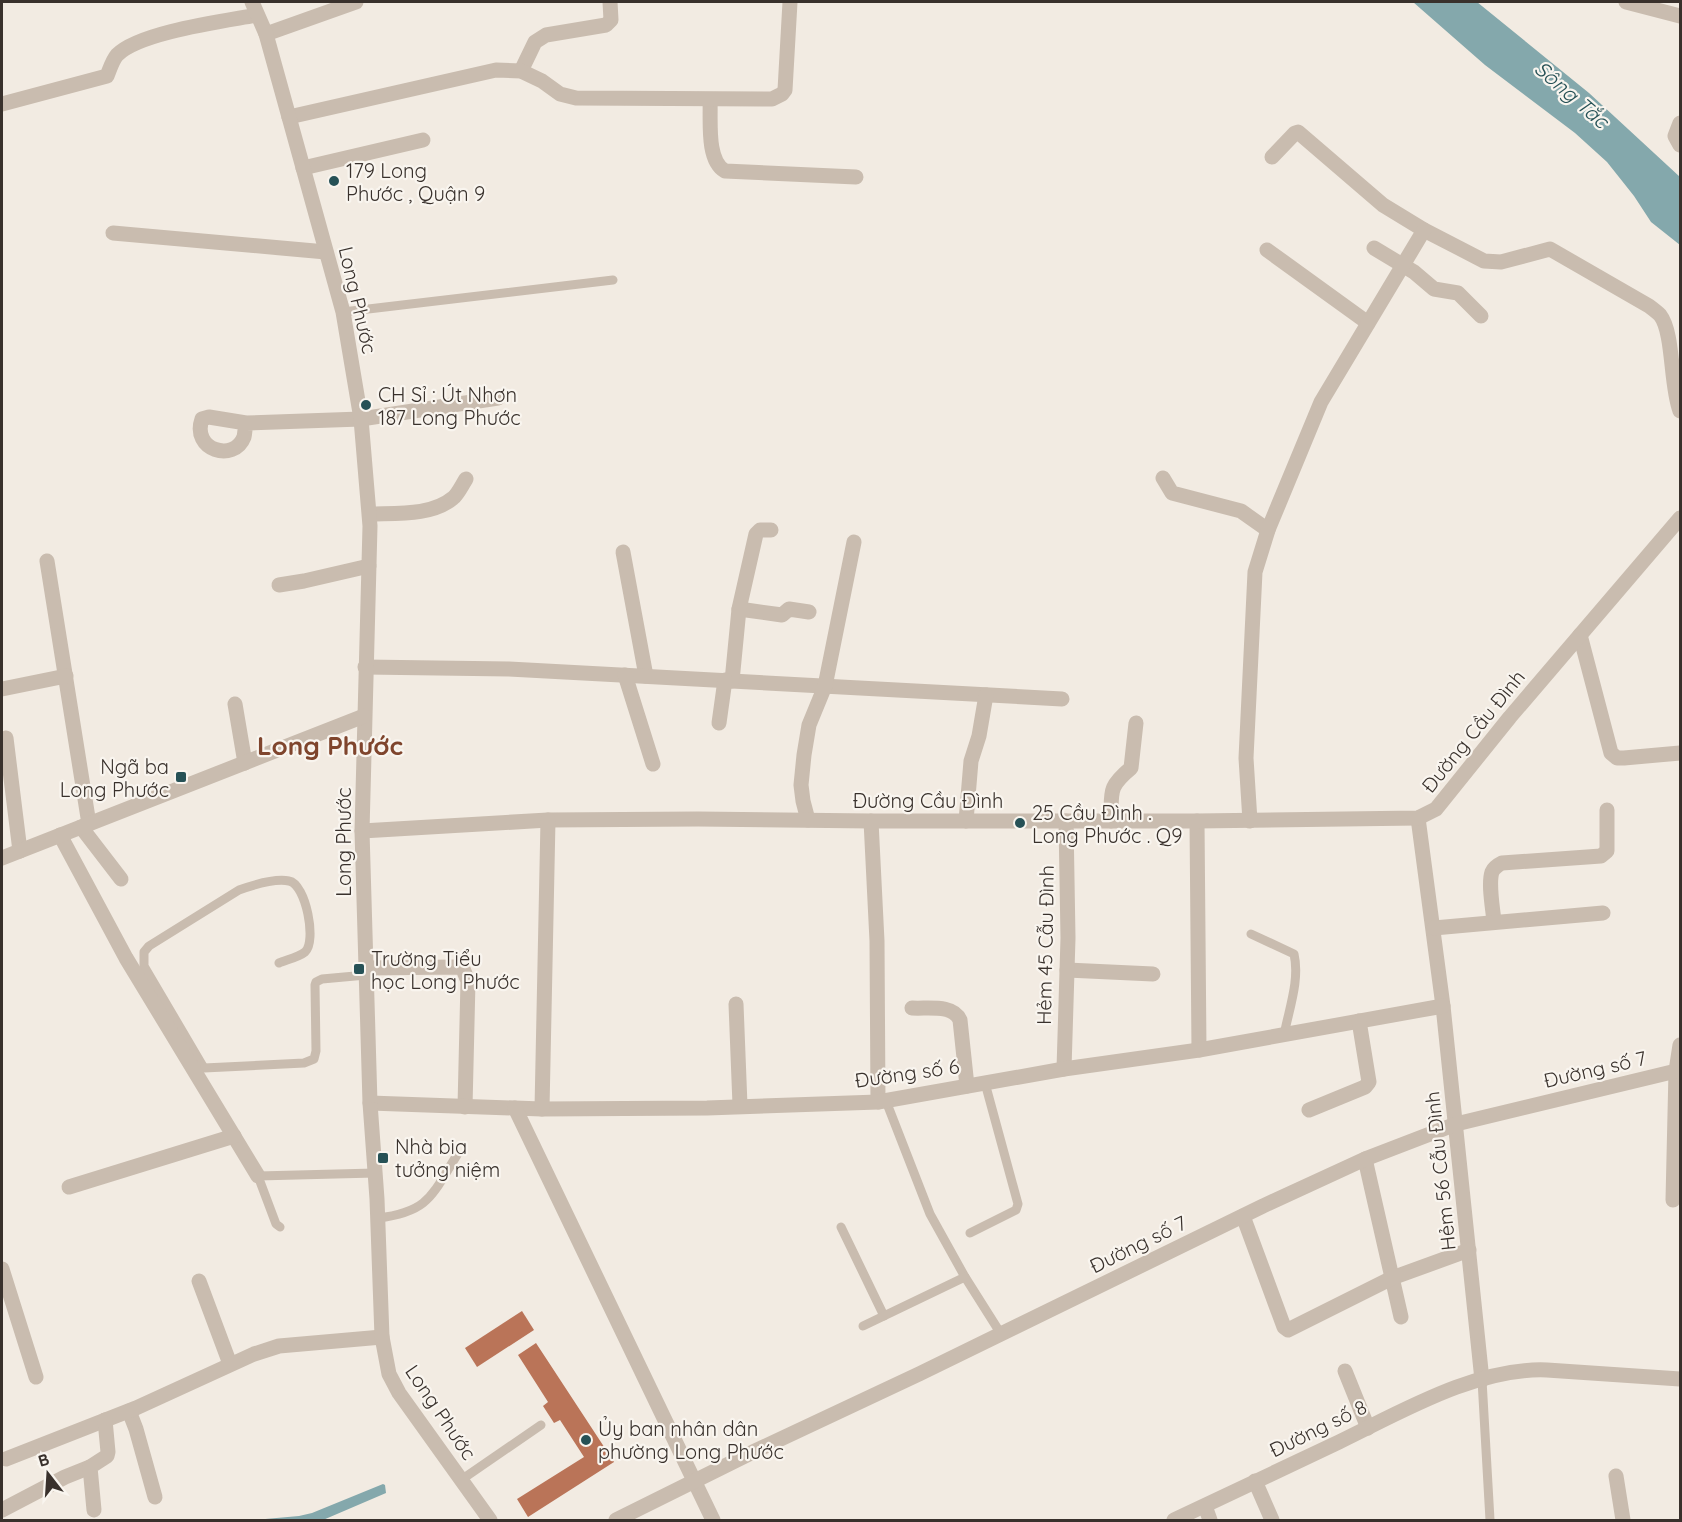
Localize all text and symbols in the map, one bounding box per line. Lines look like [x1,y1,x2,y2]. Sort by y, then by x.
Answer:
water label: Sông Tắc [1530,55,1616,135]
place label: 179 Long Phước , Quận 9 [346,158,485,206]
marker: 179 Long Phước , Quận 9 [327,174,341,188]
street label: Long Phước [334,244,382,356]
place label: CH Sỉ : Út Nhơn 187 Long Phước [378,382,521,430]
marker: CH Sỉ : Út Nhơn 187 Long Phước [359,398,373,412]
street label: Đường Cầu Đình [1416,665,1530,797]
district label: Long Phước [257,729,403,762]
place label: Ngã ba Long Phước [60,754,169,802]
marker: Ngã ba Long Phước [174,770,188,784]
street label: Long Phước [331,787,356,897]
street label: Đường Cầu Đình [853,788,1003,813]
place label: 25 Cầu Đình . Long Phước . Q9 [1032,800,1183,848]
marker: 25 Cầu Đình . Long Phước . Q9 [1013,816,1027,830]
street label: Hẻm 45 Cẫu Đình [1031,865,1059,1025]
place label: Trường Tiểu học Long Phước [371,946,520,994]
marker: Trường Tiểu học Long Phước [352,962,366,976]
street label: Đường số 7 [1541,1045,1649,1093]
street label: Đường số 6 [853,1053,961,1093]
street label: Hẻm 56 Cẫu Đình [1419,1090,1461,1252]
place label: Nhà bia tưởng niệm [395,1134,500,1182]
marker: Nhà bia tưởng niệm [376,1151,390,1165]
street label: Đường số 7 [1086,1210,1190,1278]
street label: Long Phước [400,1360,482,1464]
street label: Đường số 8 [1265,1394,1371,1462]
place label: Ủy ban nhân dân phường Long Phước [598,1416,784,1464]
marker: Ủy ban nhân dân phường Long Phước [579,1433,593,1447]
north arrow [18,1444,78,1504]
text: B [36,1449,52,1471]

